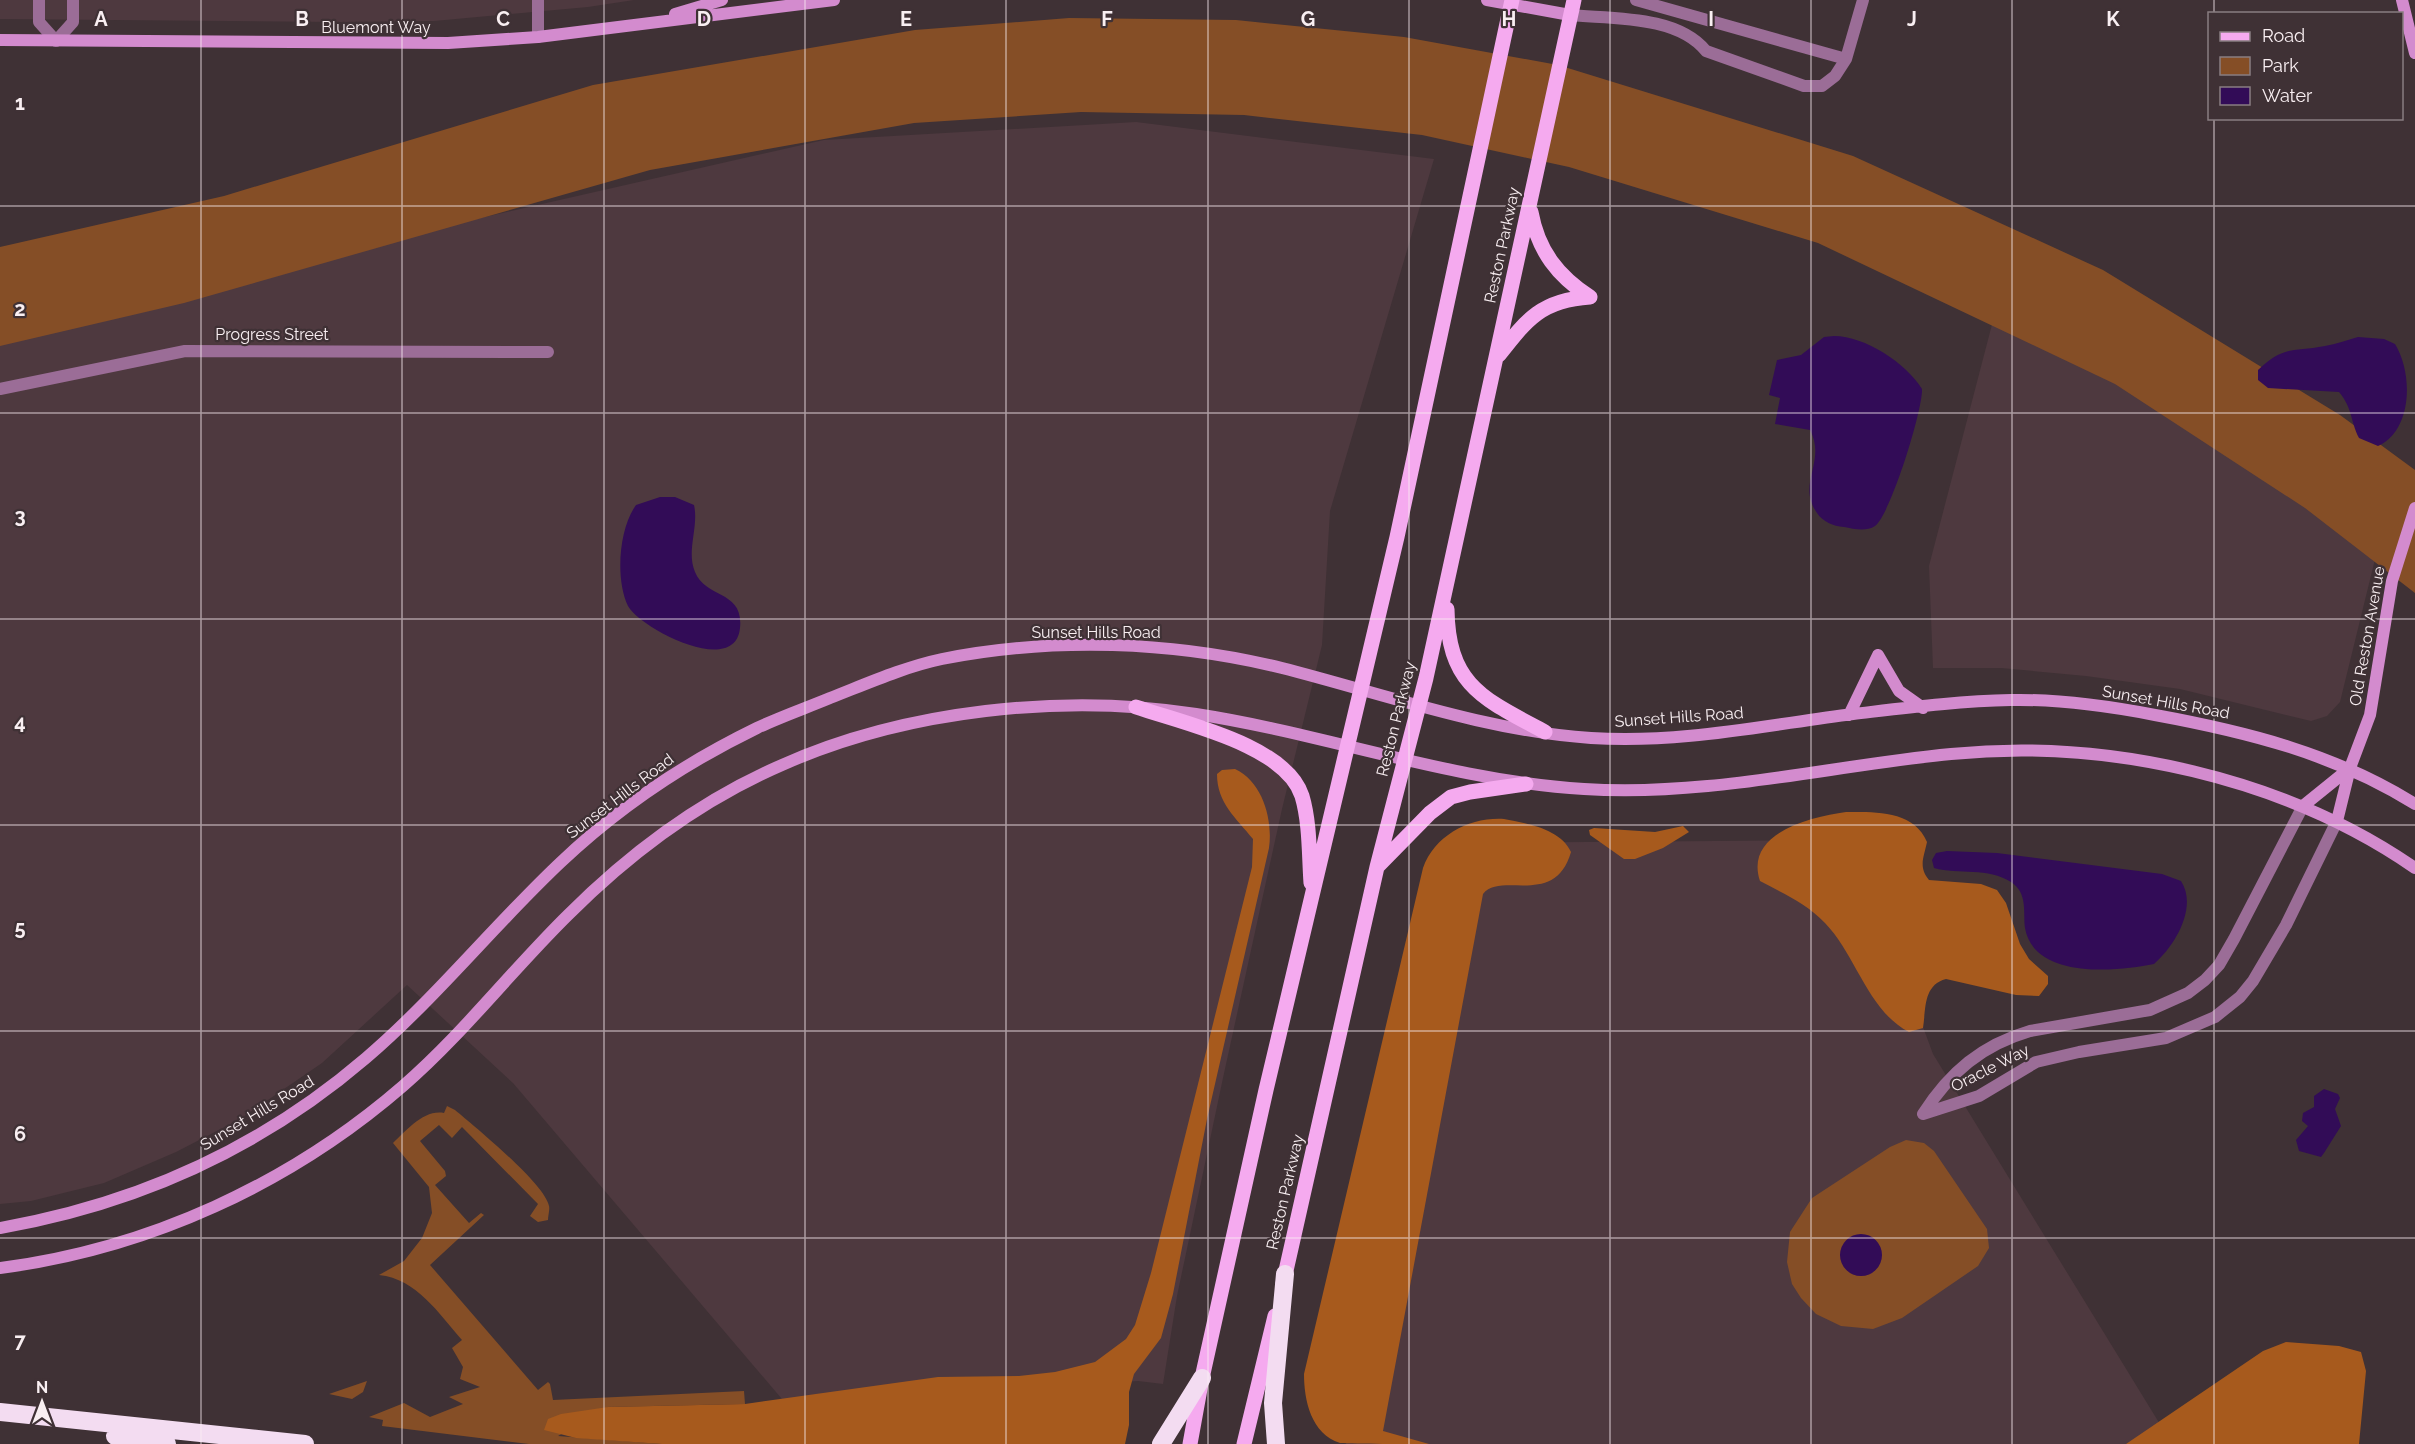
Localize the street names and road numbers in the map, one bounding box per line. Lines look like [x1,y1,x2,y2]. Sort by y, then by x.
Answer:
street label: Bluemont Way [321,18,431,37]
street label: Reston Parkway [1480,185,1524,305]
street label: Progress Street [215,325,329,344]
street label: Old Reston Avenue [2345,565,2389,707]
street label: Sunset Hills Road [1031,623,1161,642]
street label: Reston Parkway [1372,659,1420,779]
street label: Sunset Hills Road [2101,681,2231,723]
street label: Sunset Hills Road [1614,703,1744,731]
street label: Sunset Hills Road [563,750,677,842]
street label: Oracle Way [1948,1040,2033,1096]
street label: Sunset Hills Road [197,1072,317,1154]
street label: Reston Parkway [1262,1132,1308,1252]

